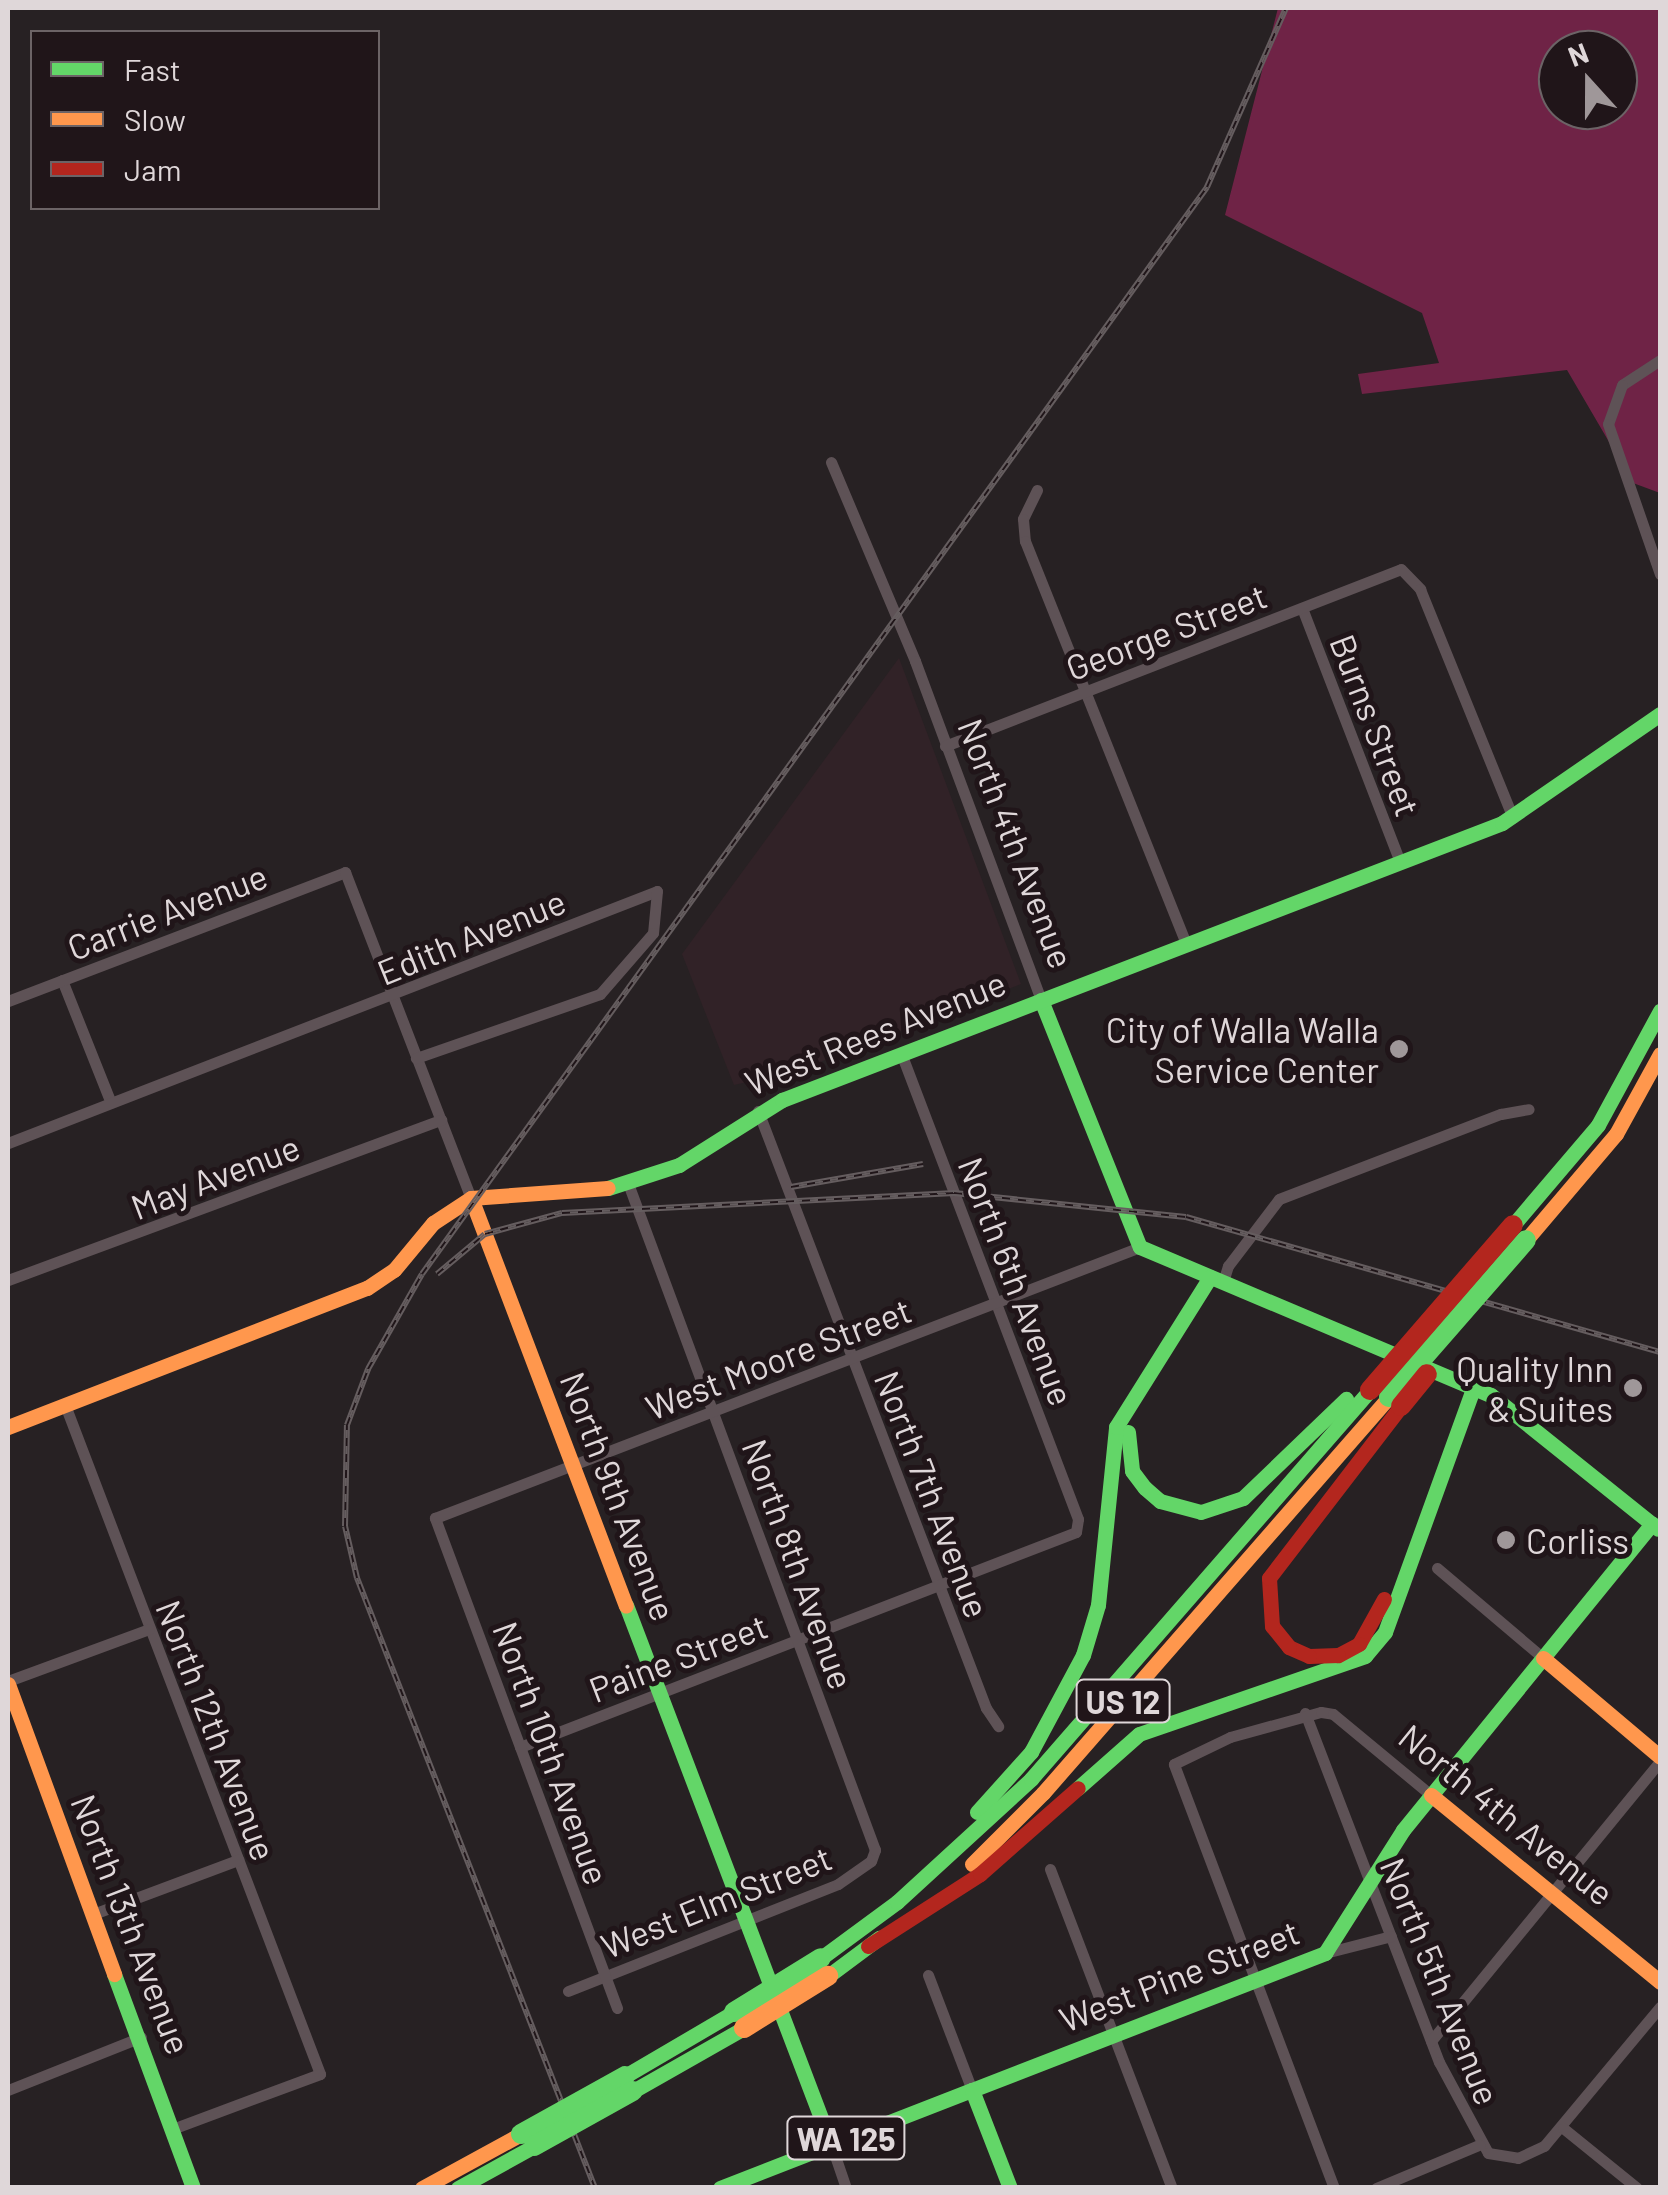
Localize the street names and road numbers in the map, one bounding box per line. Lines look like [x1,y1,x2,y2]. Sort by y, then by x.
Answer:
street label: George Street [1060,574,1272,688]
street label: Burns Street [1322,628,1430,822]
street label: North 4th Avenue [950,712,1084,974]
street label: Carrie Avenue [61,854,273,968]
street label: Edith Avenue [371,879,571,993]
street label: West Rees Avenue [739,961,1011,1103]
street label: May Avenue [125,1125,305,1227]
street label: North 6th Avenue [950,1151,1084,1411]
street label: West Moore Street [639,1288,917,1428]
street label: North 7th Avenue [867,1365,999,1623]
street label: North 9th Avenue [552,1366,686,1626]
street label: North 8th Avenue [734,1433,864,1695]
street label: North 12th Avenue [148,1594,286,1866]
street label: Paine Street [583,1604,773,1710]
street label: North 10th Avenue [485,1616,619,1890]
road number: US 12 [1076,1674,1170,1728]
street label: North 4th Avenue [1391,1715,1623,1913]
street label: North 13th Avenue [63,1788,201,2060]
street label: West Elm Street [595,1836,837,1966]
street label: North 5th Avenue [1372,1851,1510,2111]
street label: West Pine Street [1053,1910,1305,2040]
road number: WA 125 [786,2111,906,2165]

